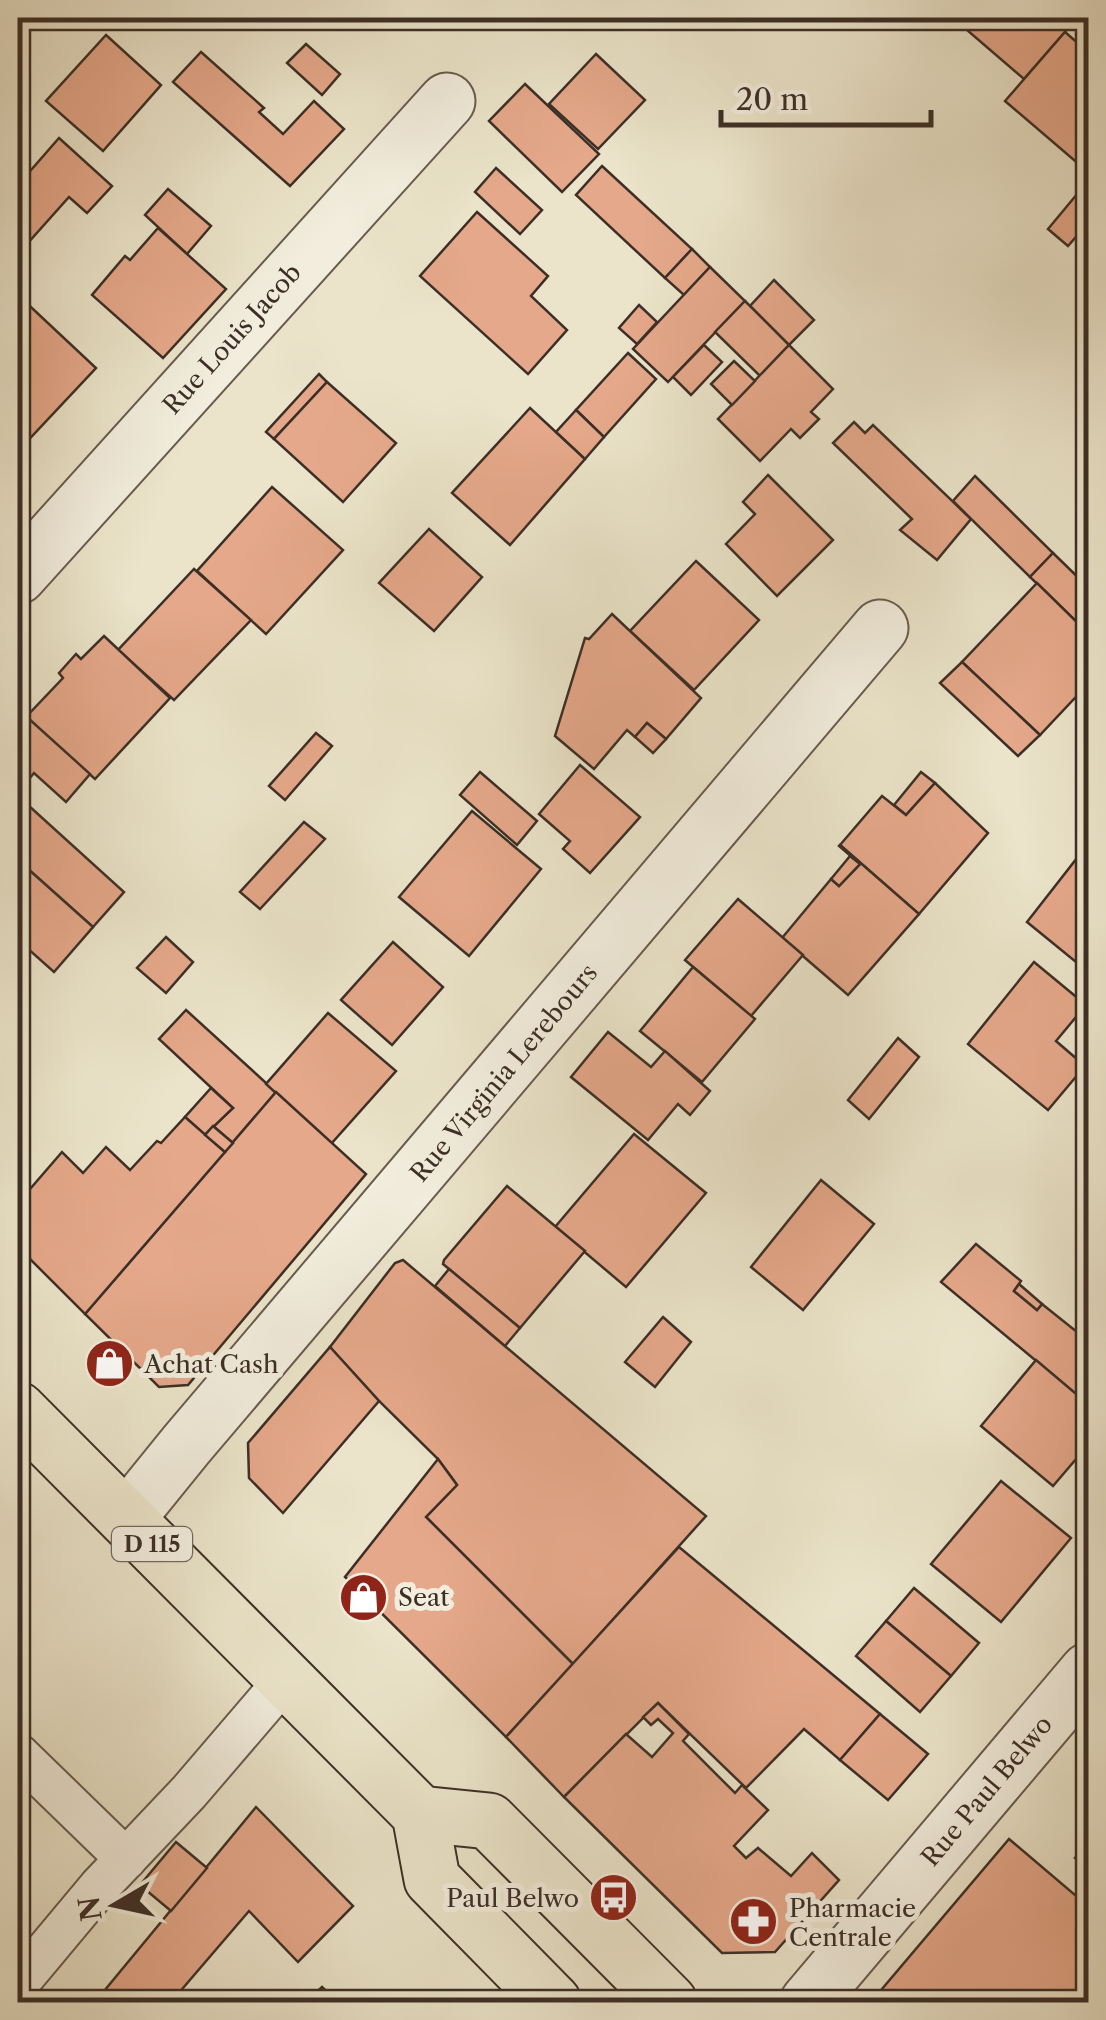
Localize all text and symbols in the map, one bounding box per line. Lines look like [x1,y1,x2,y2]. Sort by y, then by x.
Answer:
scale bar [721,65,931,127]
text: 20 m [736,81,808,118]
street label: Rue Louis Jacob [156,257,308,421]
street label: Rue Virginia Lerebours [404,958,604,1188]
shop icon: Achat Cash [83,1338,135,1390]
place label: Achat Cash [143,1349,279,1380]
road number: D 115 [112,1527,192,1561]
shop icon: Seat [337,1571,389,1623]
place label: Seat [398,1582,449,1613]
street label: Rue Paul Belwo [915,1709,1059,1873]
north arrow [65,1855,165,1955]
bus stop icon: Paul Belwo [588,1872,640,1924]
place label: Paul Belwo [446,1883,579,1914]
place label: Pharmacie Centrale [789,1893,916,1953]
text: N [72,1894,109,1924]
pharmacy icon: Pharmacie Centrale [728,1896,780,1948]

